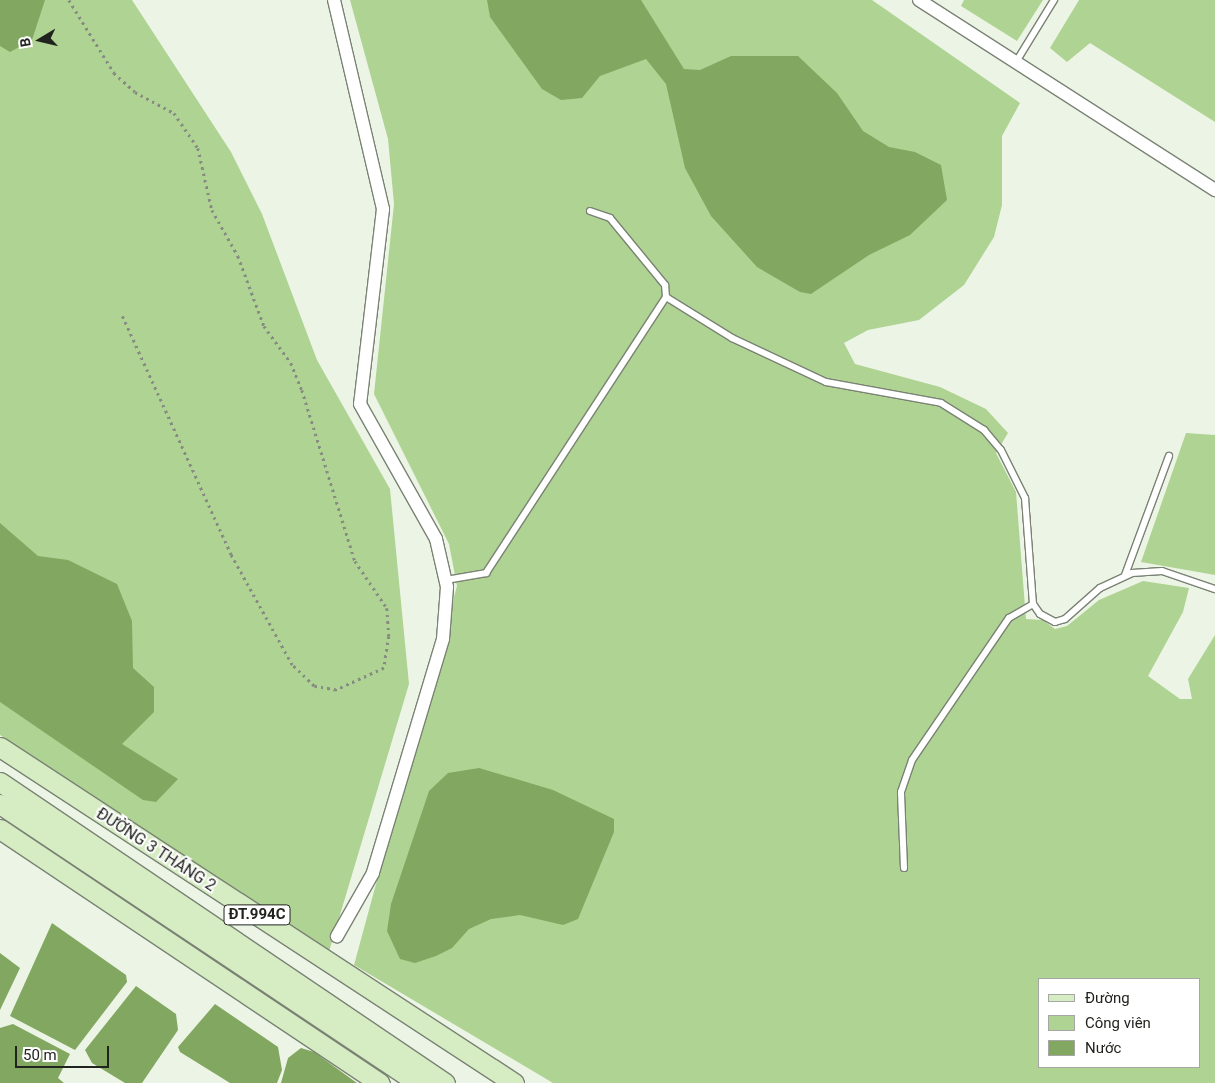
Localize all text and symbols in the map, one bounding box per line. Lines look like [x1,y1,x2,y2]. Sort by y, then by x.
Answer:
north arrow [15,15,65,65]
text: B [17,37,34,48]
street label: ĐƯỜNG 3 THÁNG 2 [93,804,219,896]
road number: ĐT.994C [223,902,291,928]
legend [1038,978,1200,1068]
text: Đường [1085,989,1130,1007]
text: Công viên [1085,1014,1151,1032]
scale bar [18,1036,111,1068]
text: Nước [1085,1039,1121,1057]
text: 50 m [23,1046,57,1064]

